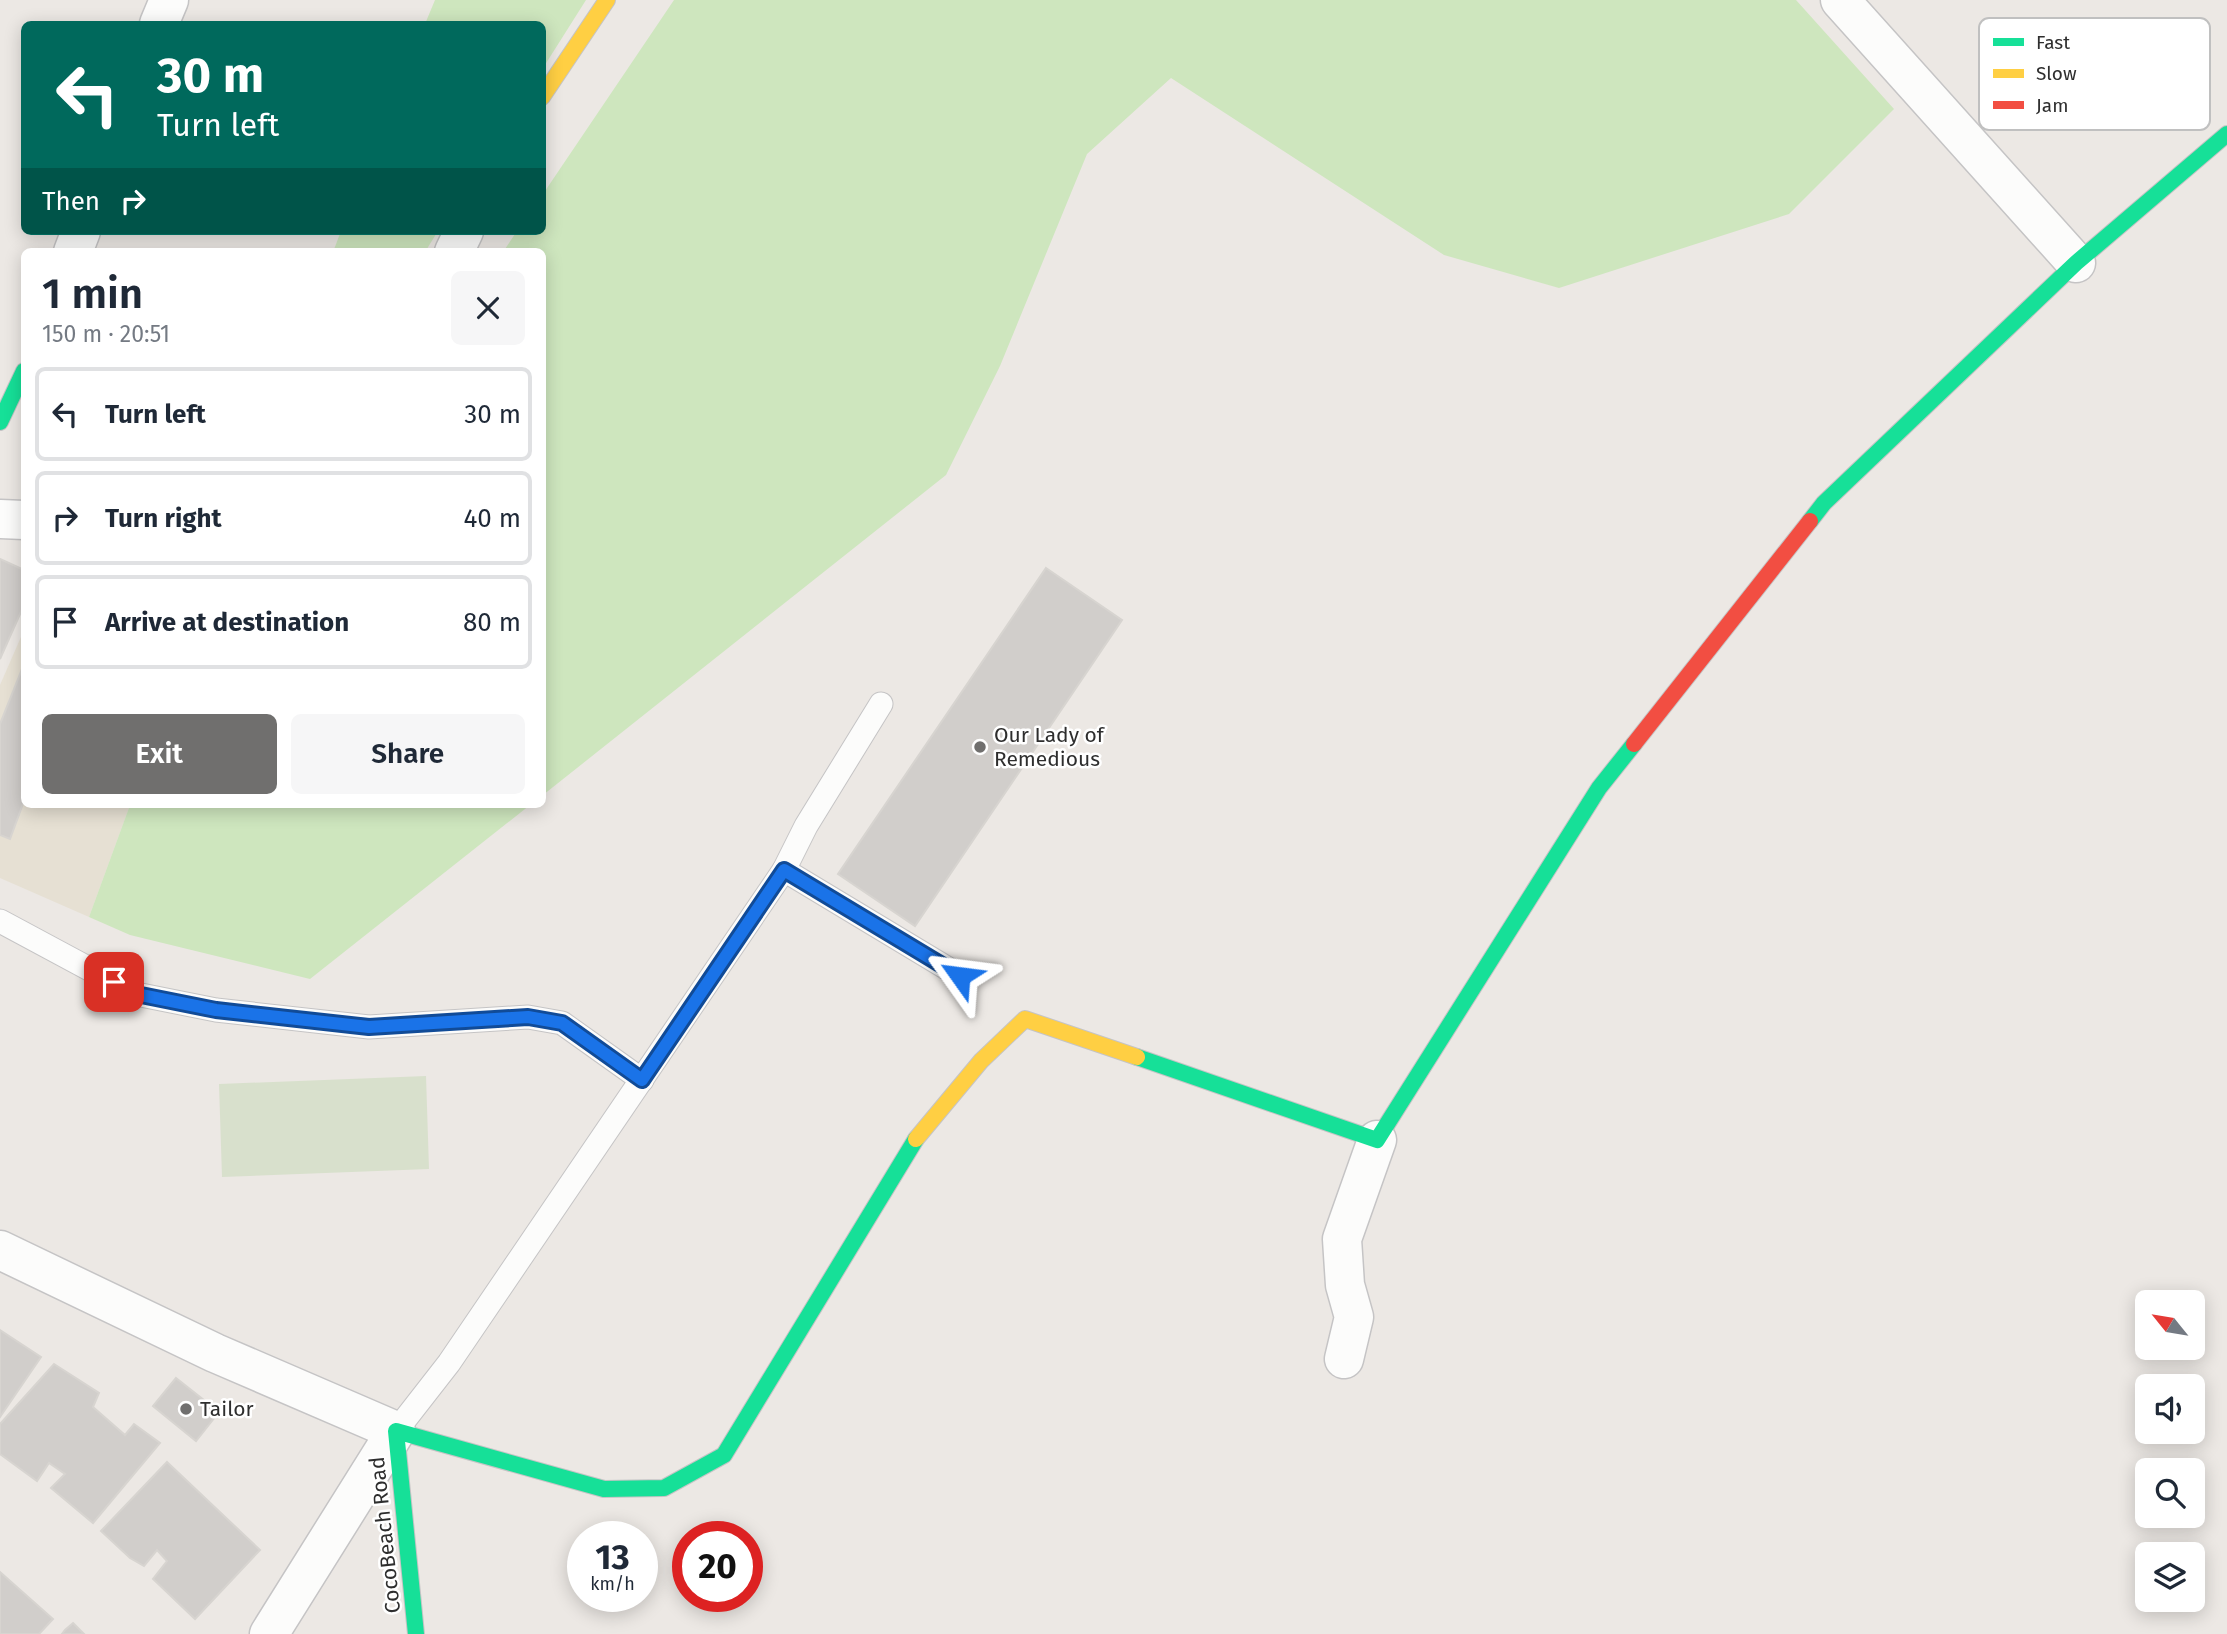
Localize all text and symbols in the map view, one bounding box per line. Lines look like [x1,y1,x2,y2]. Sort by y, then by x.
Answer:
legend [1979,18,2210,130]
text: Fast [2036,31,2070,54]
text: 30 m [157,46,264,105]
icon: left [42,49,133,140]
text: Slow [2036,62,2077,85]
text: Jam [2036,94,2068,117]
text: Turn left [157,106,279,144]
icon: right [114,182,152,220]
text: Then [42,186,100,217]
text: 1 min [42,269,143,319]
button: close [451,271,525,345]
text: 150 m · 20:51 [42,320,170,348]
icon: left [46,395,84,433]
text: Turn left [105,399,206,430]
text: 30 m [464,399,521,430]
icon: right [46,499,84,537]
text: Turn right [105,503,222,534]
text: 40 m [463,503,521,534]
icon: arrive [46,603,84,641]
text: Arrive at destination [105,607,349,638]
text: 80 m [463,607,521,638]
button: Exit [42,714,277,794]
button: Share [291,714,525,794]
place label: Our Lady of Remedious [994,722,1106,772]
marker: Our Lady of Remedious [972,739,988,755]
position arrow [923,939,997,1013]
pin [84,952,144,1012]
icon: arrive [95,963,133,1001]
north arrow [2135,1290,2205,1360]
map controls [2135,1290,2205,1612]
button: sound [2135,1374,2205,1444]
place label: Tailor [200,1396,254,1422]
marker: Tailor [178,1401,194,1417]
street label: CocoBeach Road [364,1455,406,1615]
button: search [2135,1458,2205,1528]
speed limit sign: 20 [672,1521,763,1612]
text: 13 [595,1536,630,1578]
button: layers [2135,1542,2205,1612]
text: km/h [590,1573,635,1595]

